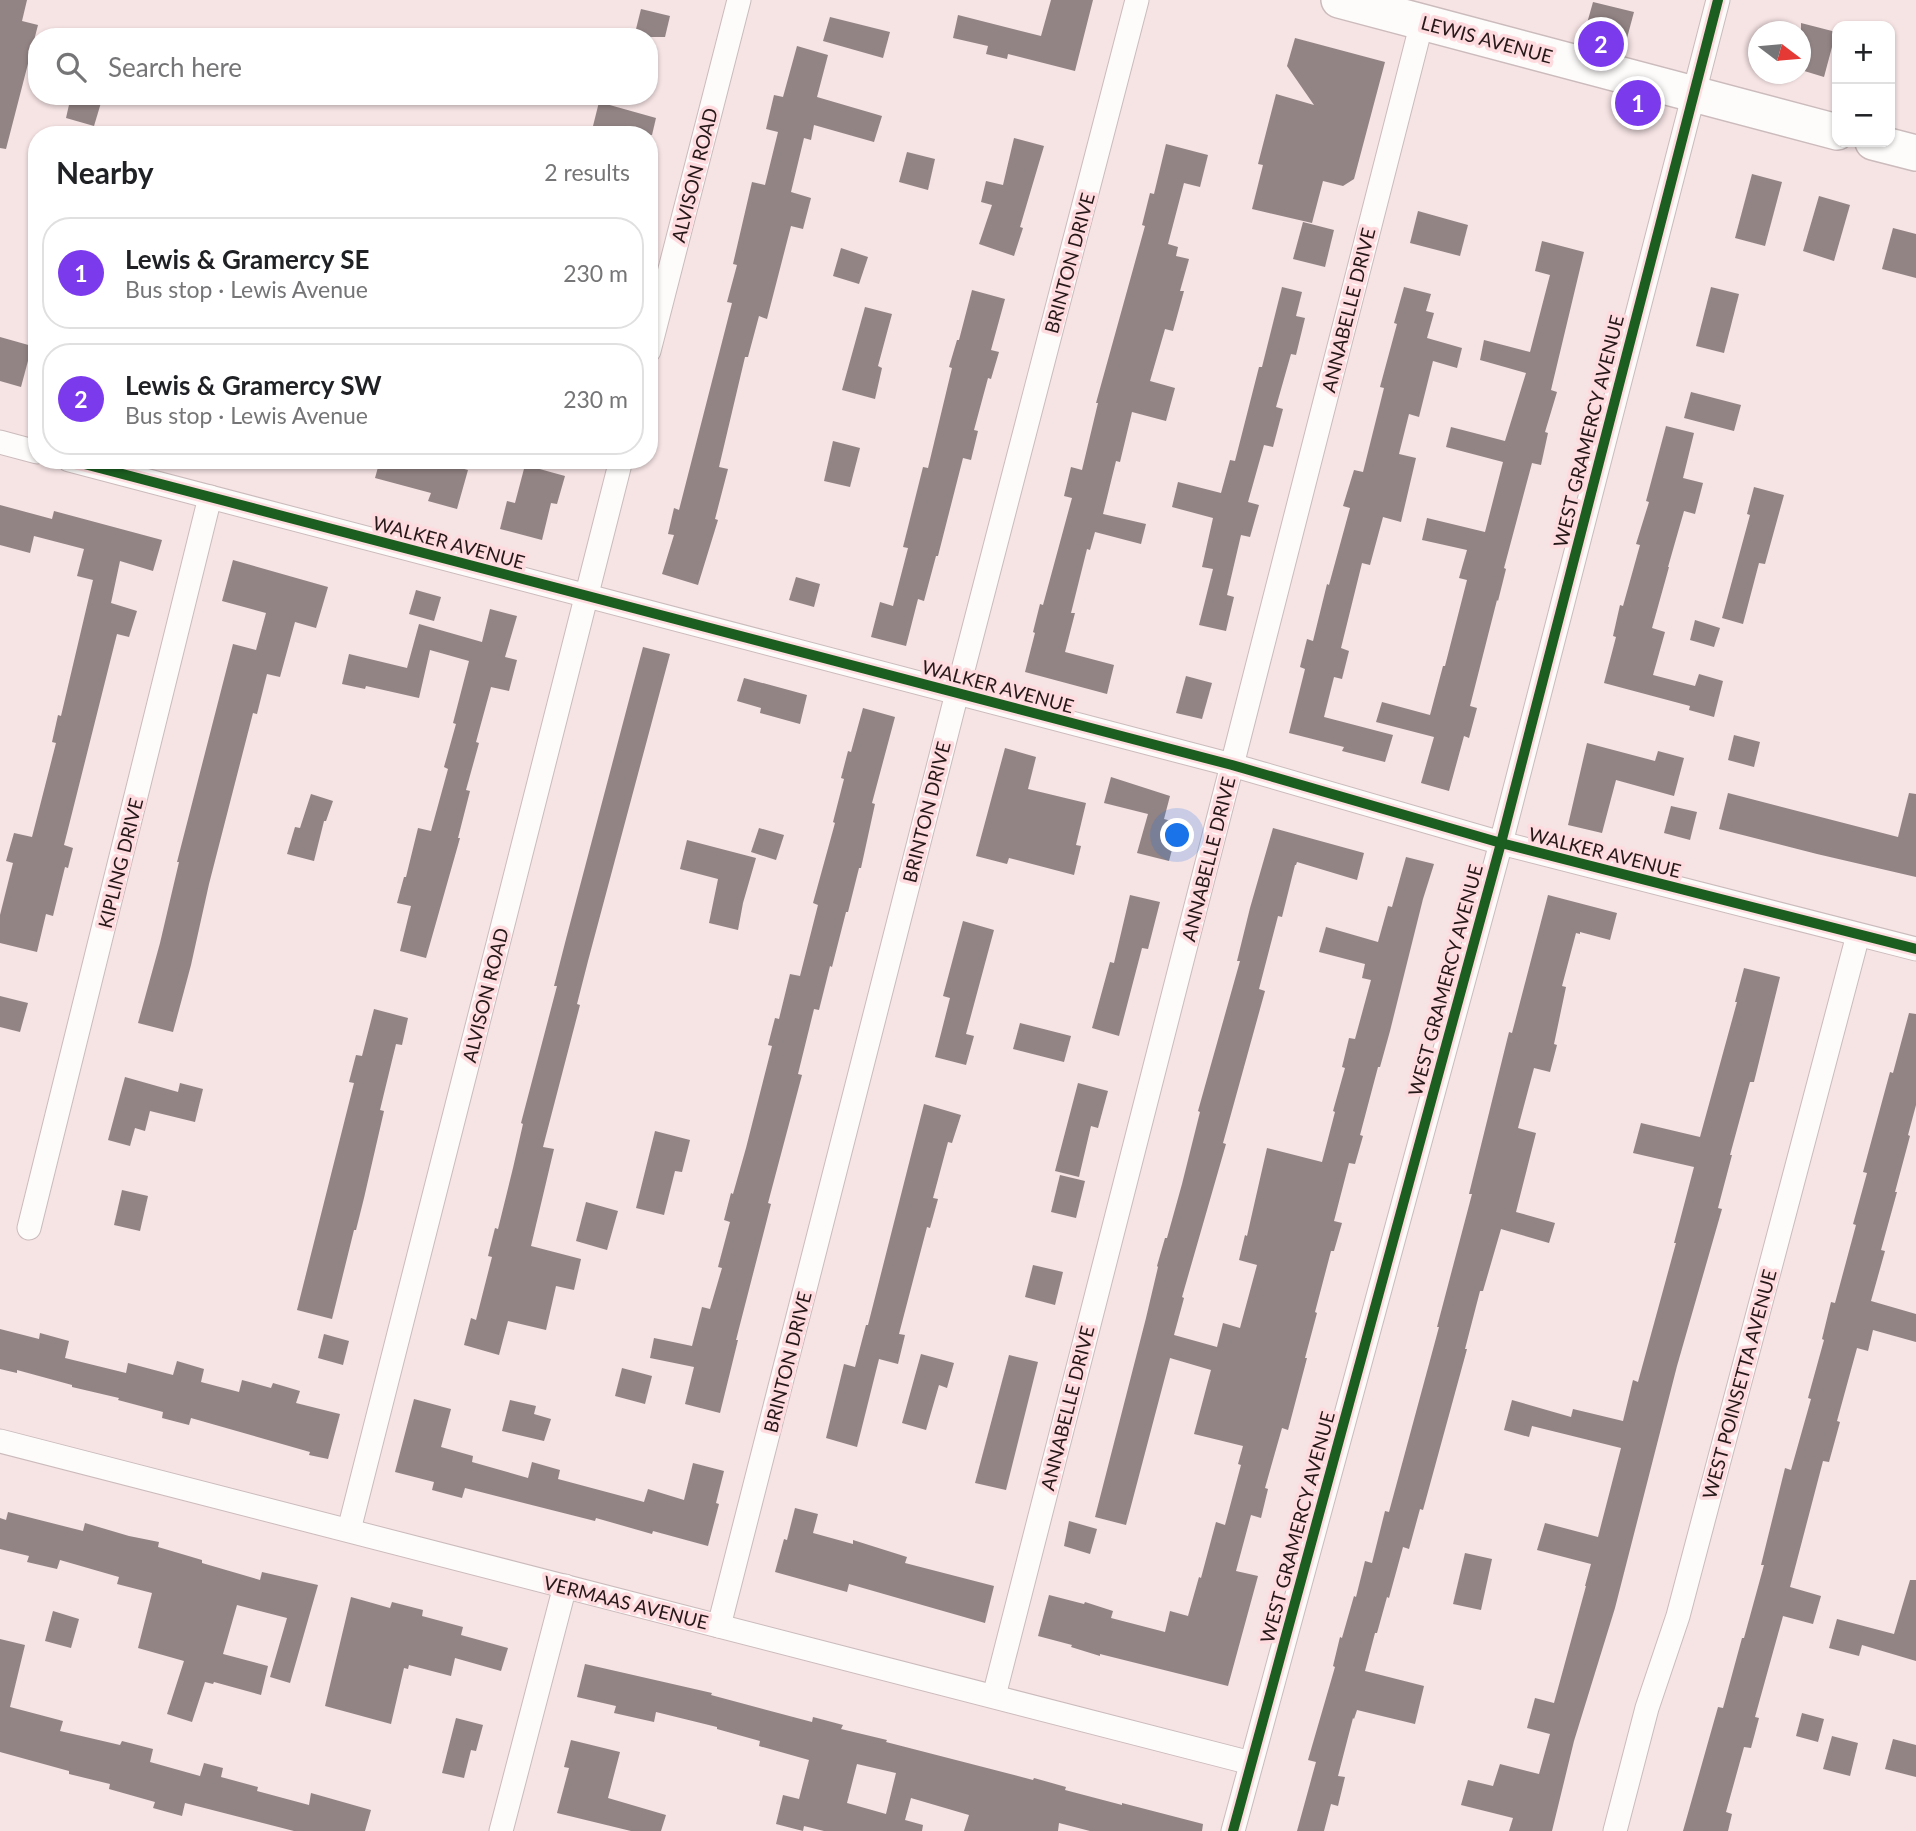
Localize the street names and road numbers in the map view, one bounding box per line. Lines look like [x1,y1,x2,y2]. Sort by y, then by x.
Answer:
street label: LEWIS AVENUE [1419,10,1555,68]
street label: ALVISON ROAD [666,105,722,245]
street label: BRINTON DRIVE [1039,190,1099,336]
street label: ANNABELLE DRIVE [1316,225,1380,395]
street label: WEST GRAMERCY AVENUE [1548,312,1628,550]
street label: WALKER AVENUE [371,511,527,573]
street label: WALKER AVENUE [920,655,1076,717]
street label: BRINTON DRIVE [897,739,955,885]
street label: ANNABELLE DRIVE [1176,774,1240,944]
street label: KIPLING DRIVE [93,796,147,930]
street label: WALKER AVENUE [1526,822,1684,882]
street label: WEST GRAMERCY AVENUE [1403,862,1487,1098]
street label: ALVISON ROAD [457,925,513,1065]
street label: WEST POINSETTA AVENUE [1697,1267,1781,1501]
street label: BRINTON DRIVE [758,1289,816,1435]
street label: ANNABELLE DRIVE [1035,1323,1099,1493]
street label: WEST GRAMERCY AVENUE [1255,1409,1339,1645]
street label: VERMAAS AVENUE [541,1570,711,1634]

